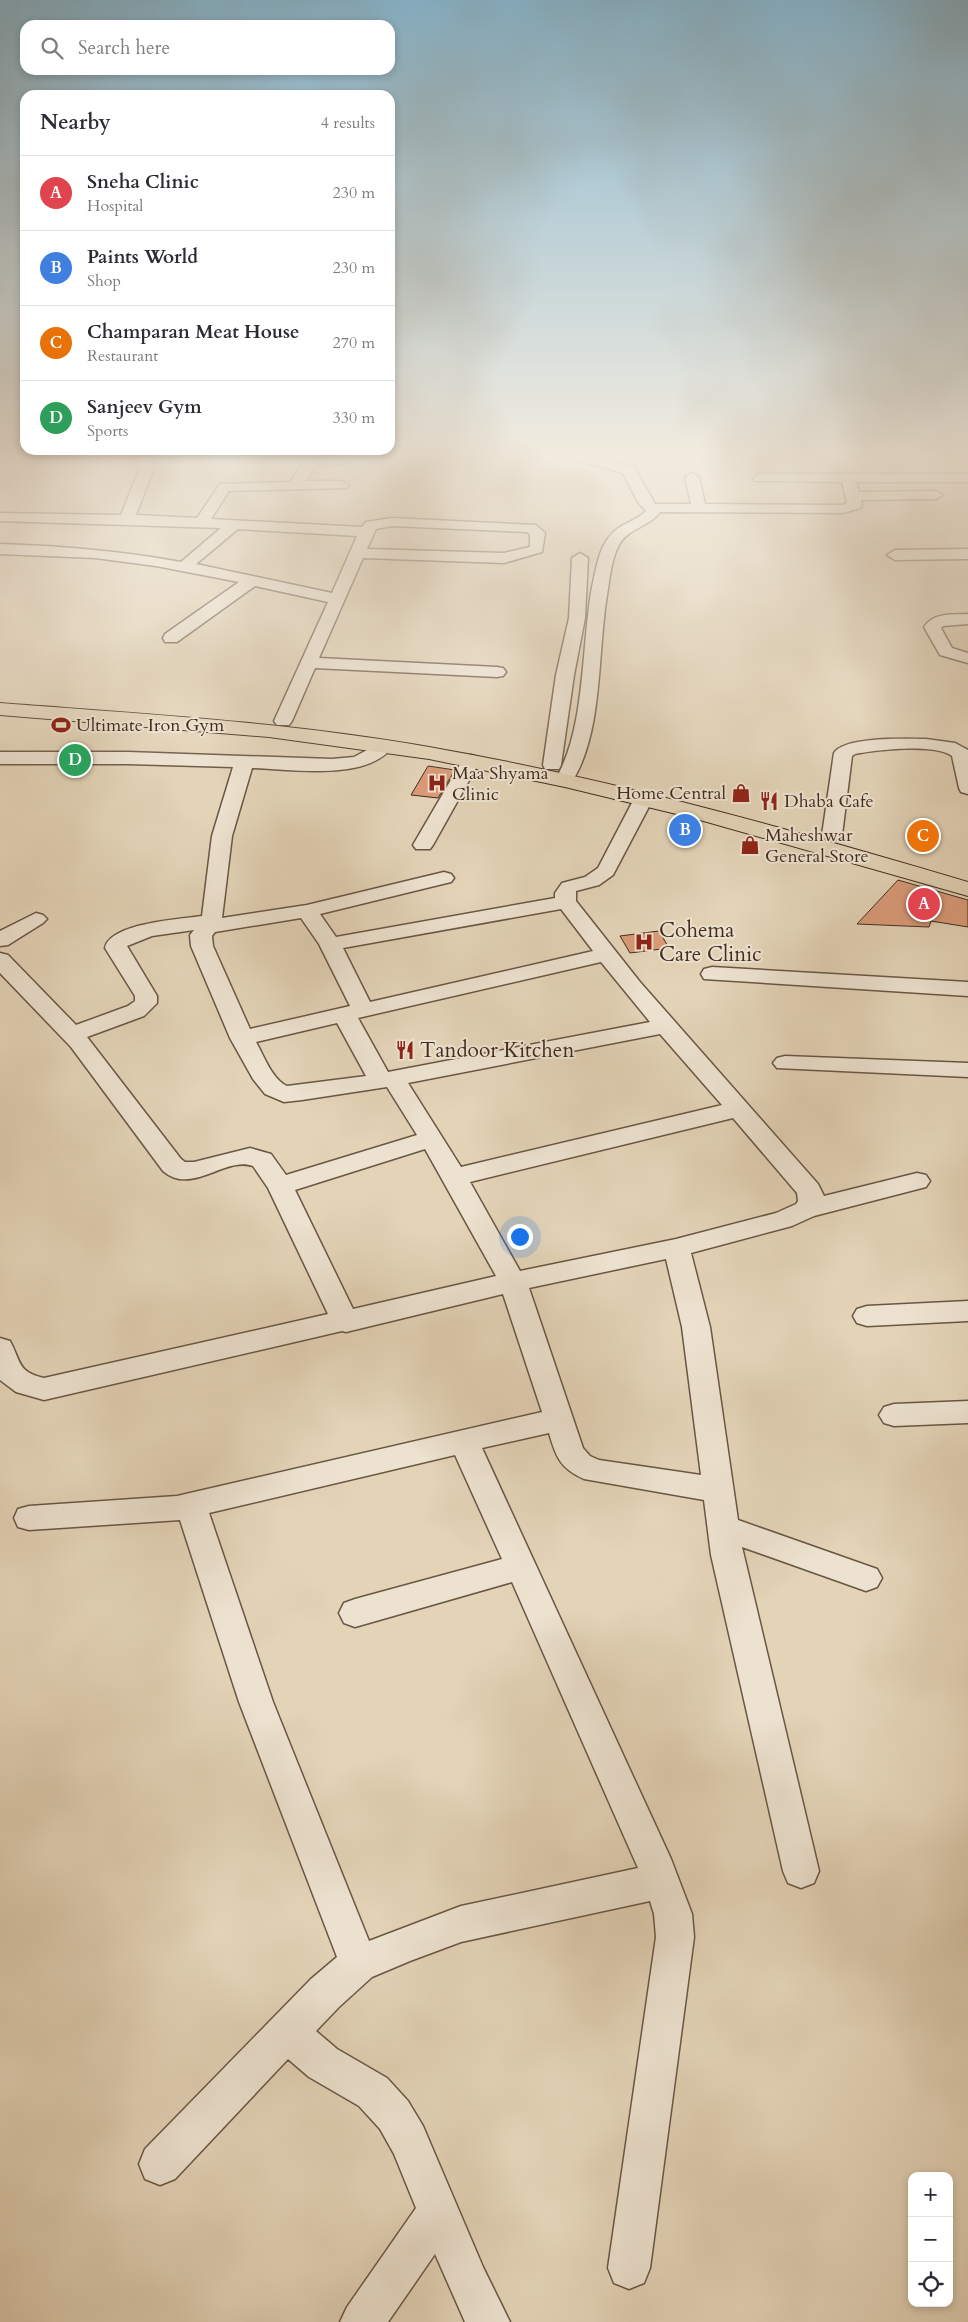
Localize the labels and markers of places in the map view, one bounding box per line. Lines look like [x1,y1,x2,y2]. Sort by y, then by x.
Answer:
place label: Ultimate Iron Gym [76,713,225,738]
sports icon: Ultimate Iron Gym [50,714,72,736]
pin: D [59,741,91,779]
place label: Maa Shyama Clinic [452,761,549,807]
hospital icon: Maa Shyama Clinic [426,772,448,794]
place label: Home Central [616,781,726,806]
shop icon: Home Central [730,782,752,804]
place label: Dhaba Cafe [784,789,874,814]
restaurant icon: Dhaba Cafe [758,790,780,812]
pin: B [669,811,701,849]
pin: C [907,817,939,855]
place label: Maheshwar General Store [765,823,869,869]
shop icon: Maheshwar General Store [739,834,761,856]
pin: A [908,885,940,923]
place label: Cohema Care Clinic [659,916,762,969]
hospital icon: Cohema Care Clinic [633,931,655,953]
place label: Tandoor Kitchen [420,1036,574,1065]
restaurant icon: Tandoor Kitchen [394,1039,416,1061]

